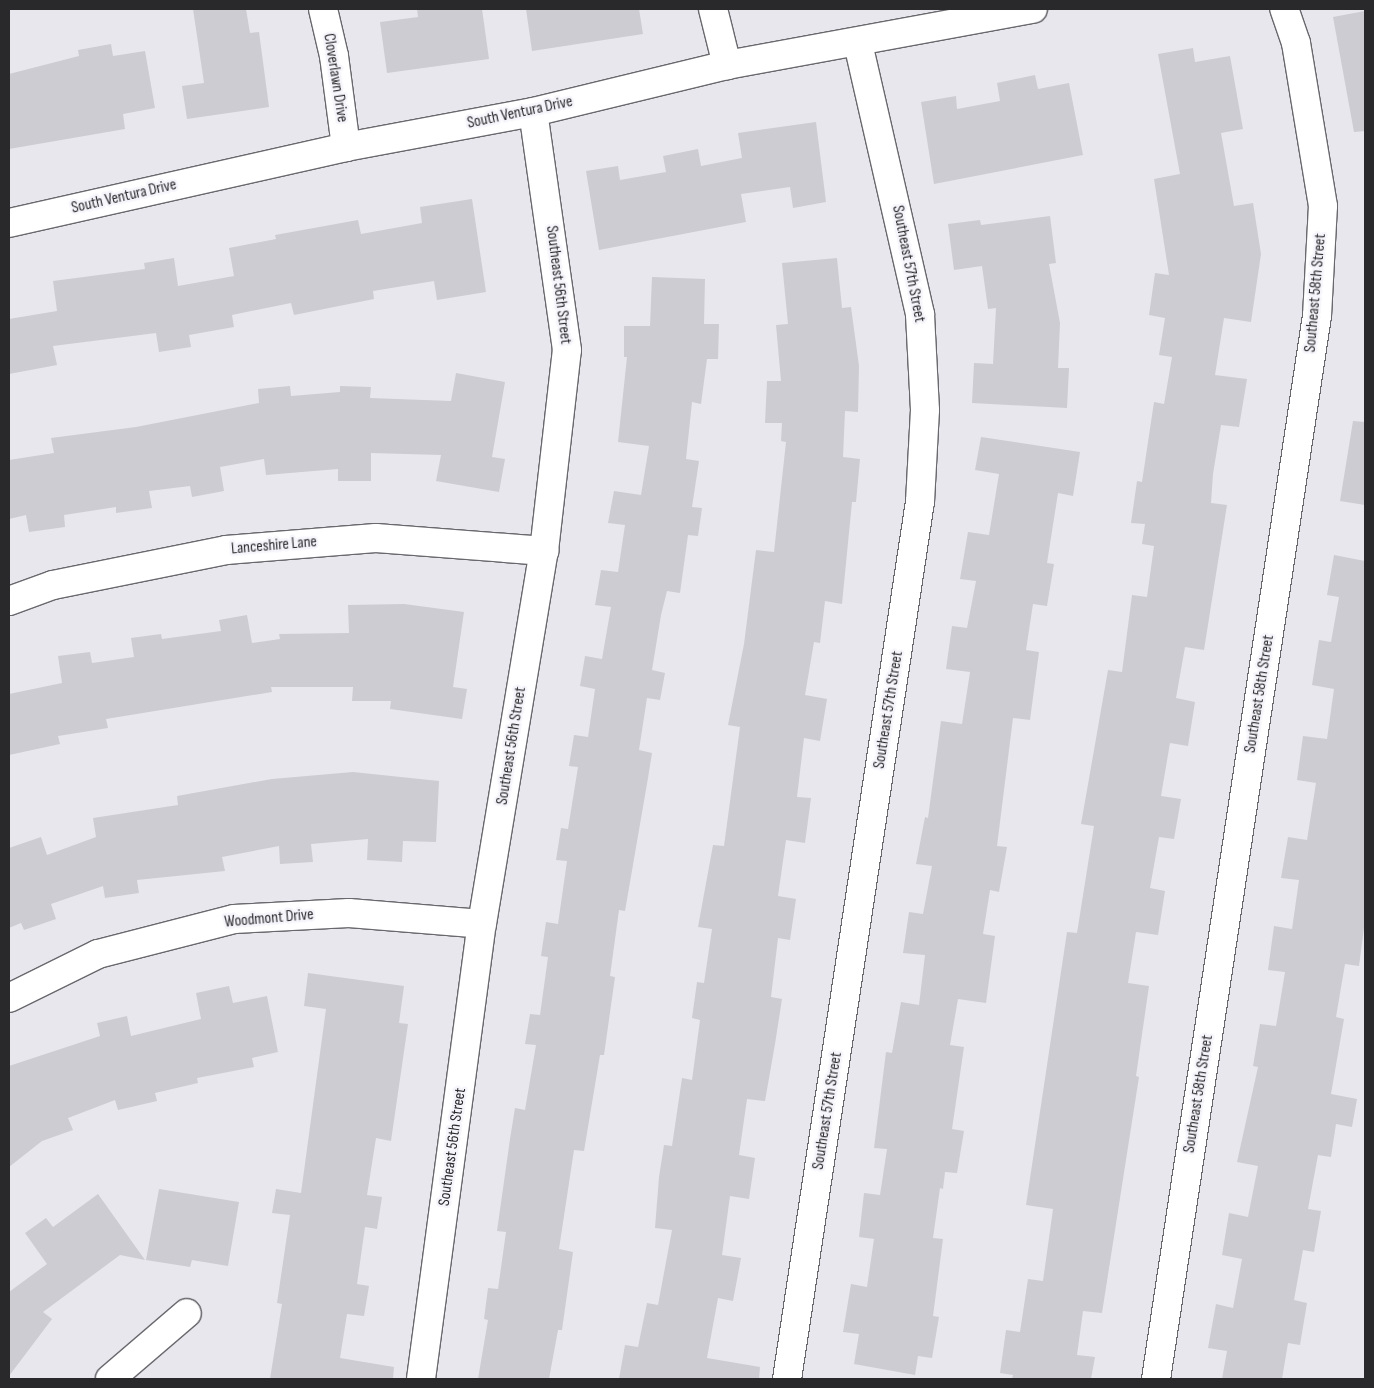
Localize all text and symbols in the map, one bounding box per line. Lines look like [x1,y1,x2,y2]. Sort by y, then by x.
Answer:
street label: Cloverlawn Drive [319,32,351,124]
street label: South Ventura Drive [466,92,574,134]
street label: South Ventura Drive [70,176,178,218]
street label: Southeast 57th Street [887,204,929,324]
street label: Southeast 56th Street [541,225,575,345]
street label: Southeast 58th Street [1301,233,1331,353]
street label: Lanceshire Lane [230,533,318,559]
street label: Southeast 58th Street [1241,634,1279,754]
street label: Southeast 57th Street [870,650,908,770]
street label: Southeast 56th Street [493,686,531,806]
street label: Woodmont Drive [224,906,314,932]
street label: Southeast 58th Street [1180,1034,1218,1154]
street label: Southeast 57th Street [809,1051,847,1171]
street label: Southeast 56th Street [435,1087,471,1207]

